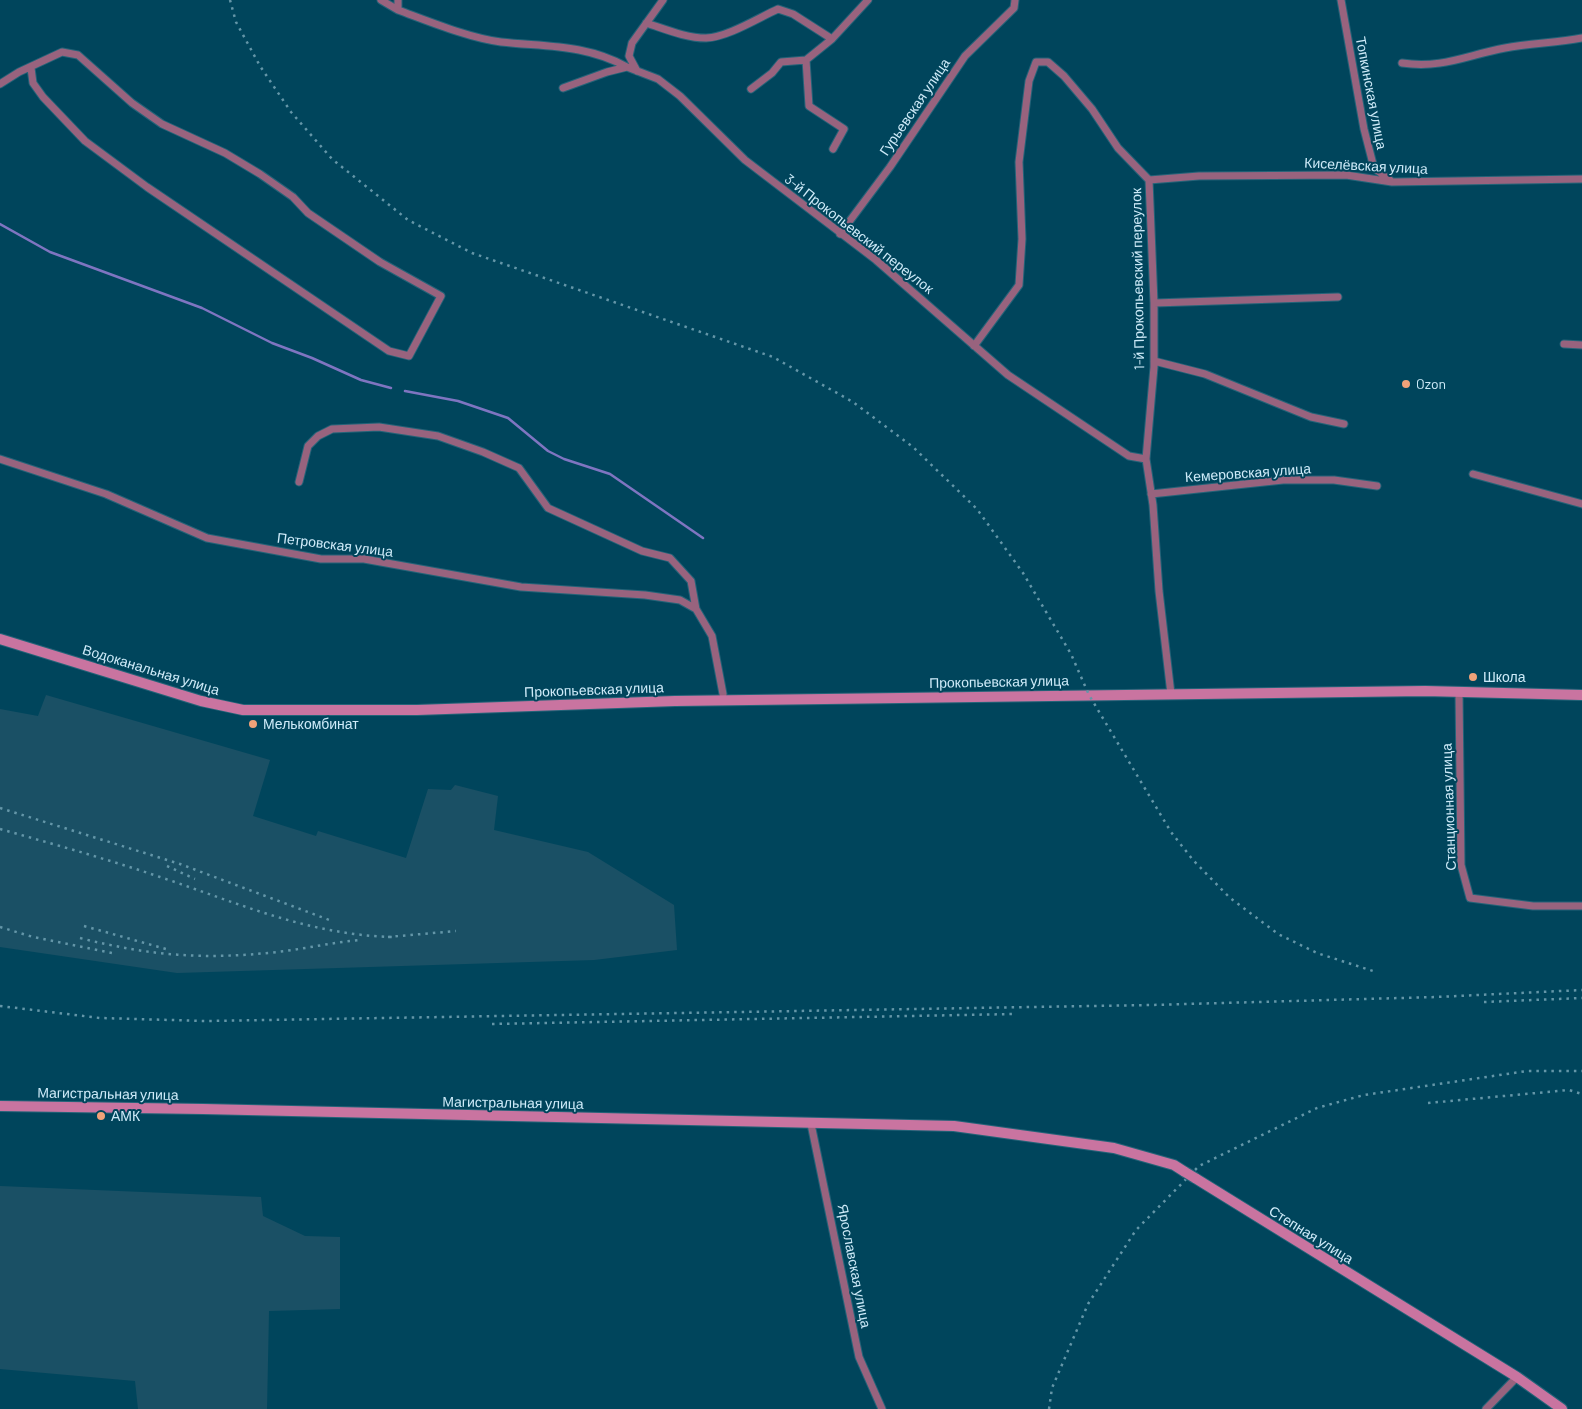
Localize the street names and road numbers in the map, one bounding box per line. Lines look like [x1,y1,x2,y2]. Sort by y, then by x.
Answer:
street label: Топкинская улица [1352,35,1390,151]
street label: Гурьевская улица [876,55,954,159]
street label: Киселёвская улица [1304,154,1428,178]
street label: 3-й Прокопьевский переулок [781,171,937,297]
street label: 1-й Прокопьевский переулок [1128,188,1148,370]
street label: Кемеровская улица [1184,460,1312,486]
street label: Петровская улица [276,530,394,560]
street label: Водоканальная улица [80,641,222,699]
street label: Прокопьевская улица [929,672,1069,692]
street label: Прокопьевская улица [524,679,664,701]
street label: Станционная улица [1438,743,1460,871]
street label: Магистральная улица [37,1084,179,1104]
street label: Магистральная улица [442,1093,584,1113]
street label: Степная улица [1266,1202,1356,1268]
street label: Ярославская улица [834,1203,874,1329]

